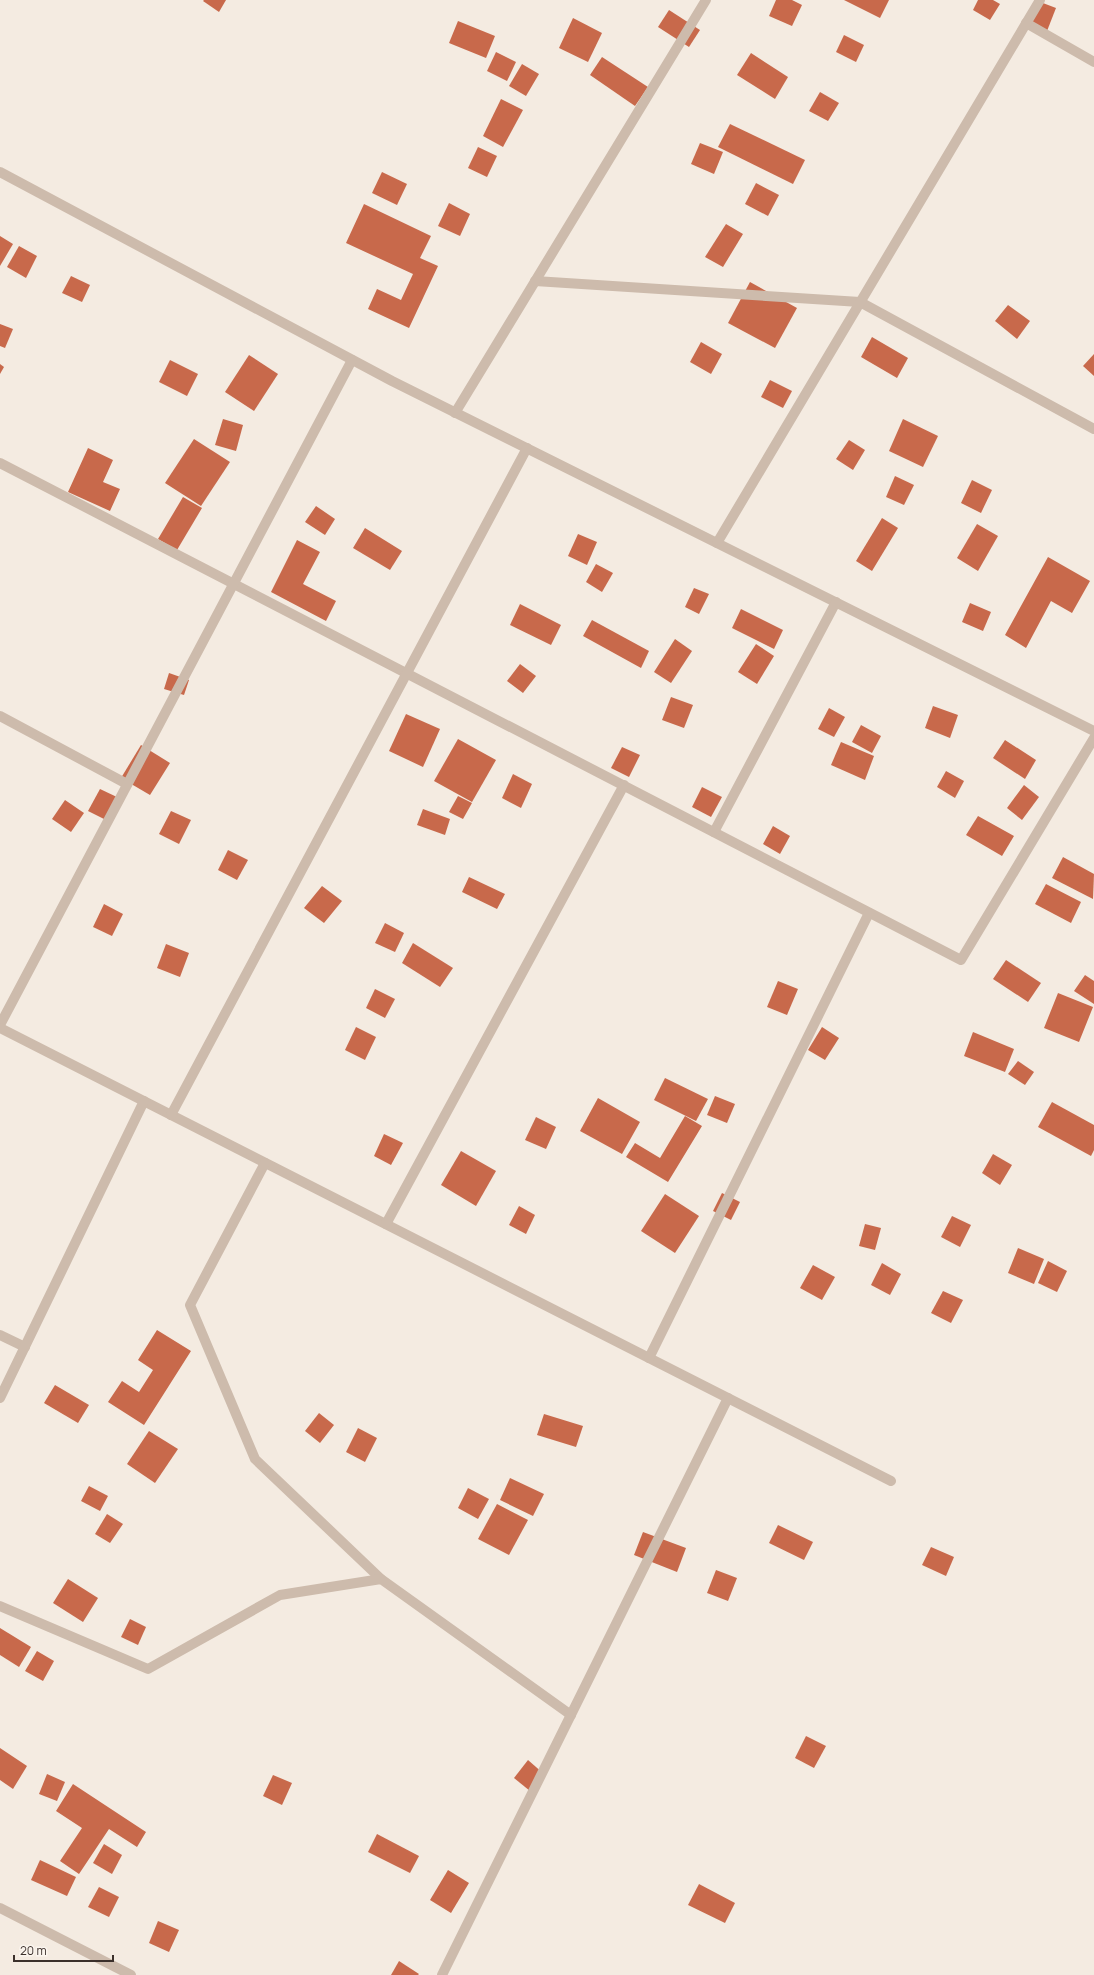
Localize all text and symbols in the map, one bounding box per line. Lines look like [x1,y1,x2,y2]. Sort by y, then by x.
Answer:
scale bar [14,1937,113,1963]
text: 20 m [20,1942,47,1959]

